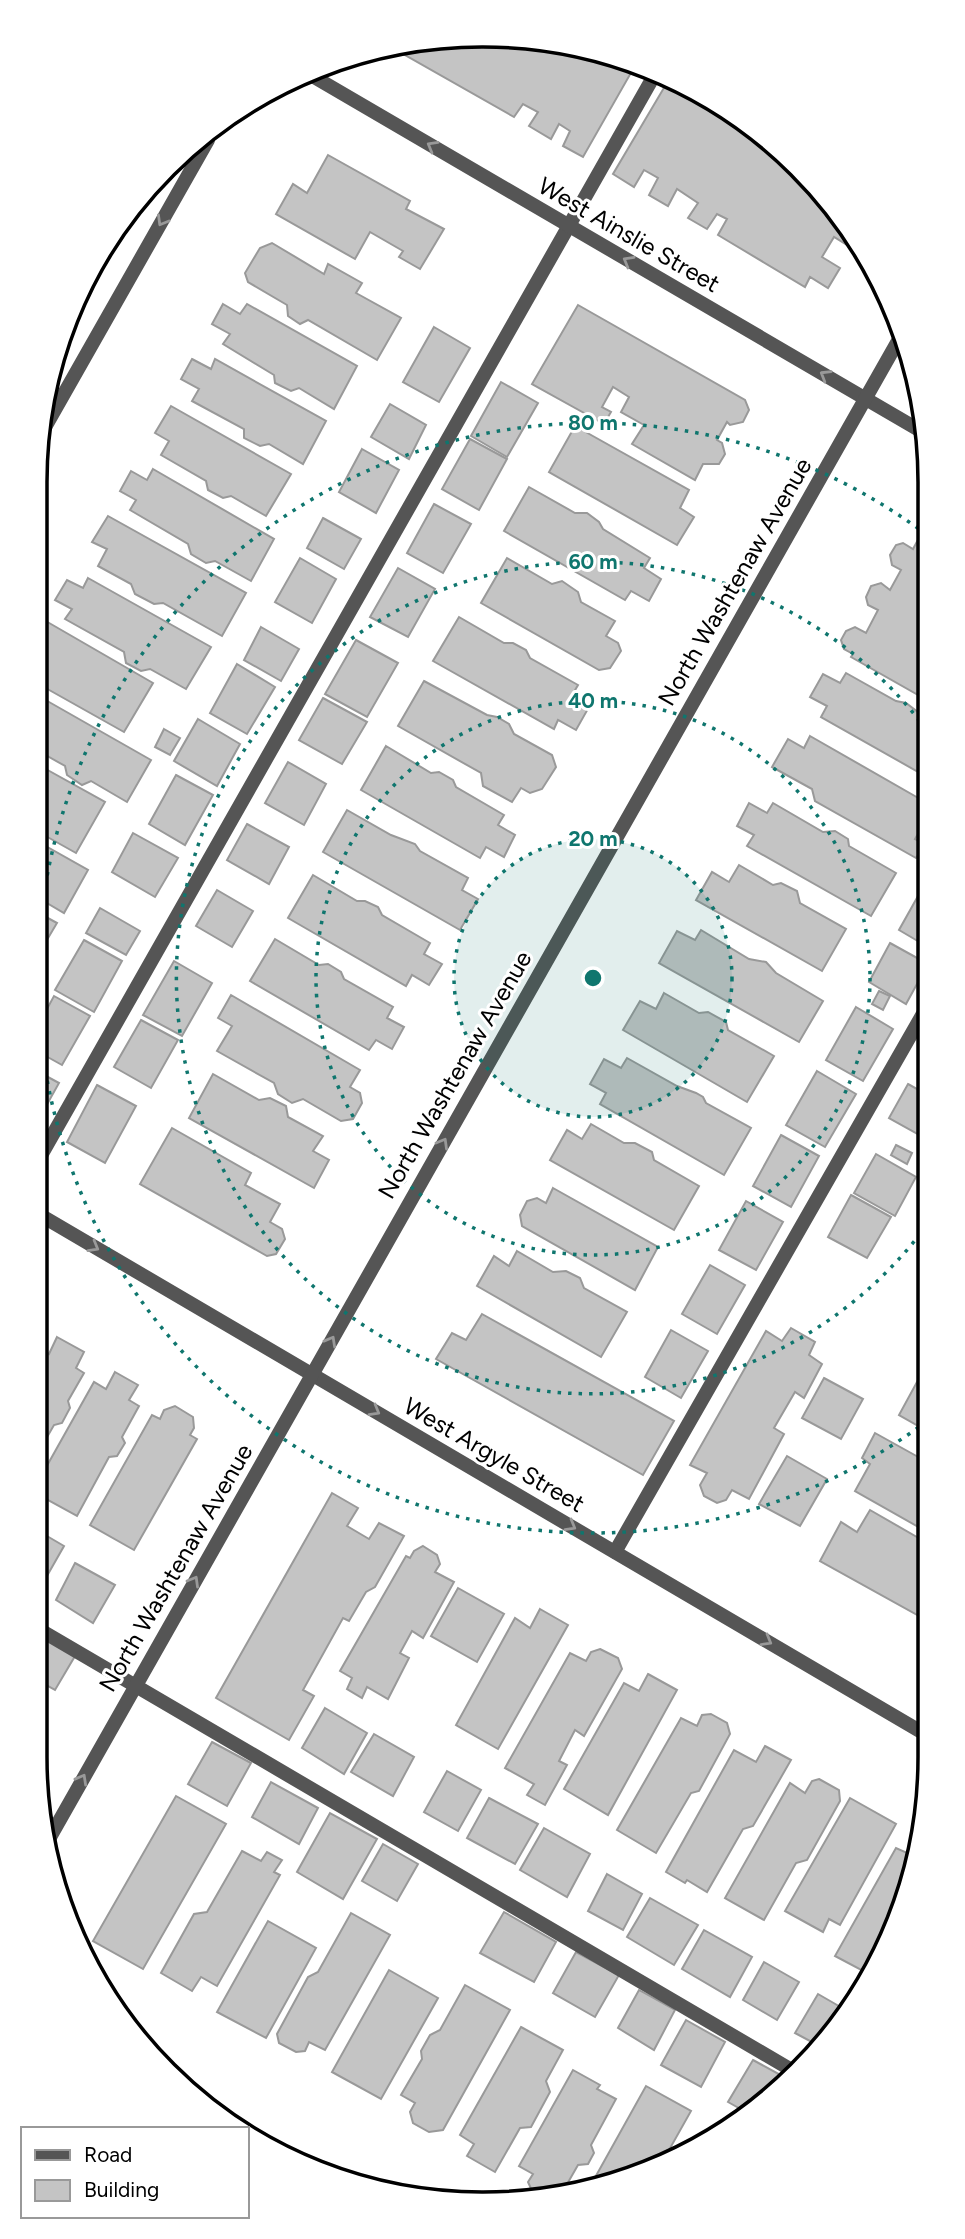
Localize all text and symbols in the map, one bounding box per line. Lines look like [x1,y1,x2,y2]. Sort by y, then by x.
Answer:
one-way arrow [426,141,439,154]
street label: West Ainslie Street [533,171,725,298]
one-way arrow [157,214,170,226]
one-way arrow [623,256,636,269]
one-way arrow [819,370,832,383]
text: 80 m [568,410,618,435]
street label: North Washtenaw Avenue [652,453,817,711]
text: 60 m [568,549,618,574]
text: 40 m [568,688,618,713]
text: 20 m [568,826,618,851]
street label: North Washtenaw Avenue [372,946,537,1204]
centre of rings [581,966,605,990]
one-way arrow [435,1138,448,1150]
one-way arrow [86,1238,99,1251]
one-way arrow [323,1335,336,1348]
street label: West Argyle Street [399,1391,590,1518]
one-way arrow [367,1403,380,1416]
street label: North Washtenaw Avenue [93,1439,258,1697]
one-way arrow [564,1518,576,1531]
one-way arrow [186,1576,199,1589]
one-way arrow [760,1633,773,1646]
one-way arrow [74,1774,87,1786]
legend [21,2127,248,2218]
text: Road [84,2142,132,2167]
text: Building [84,2177,159,2202]

